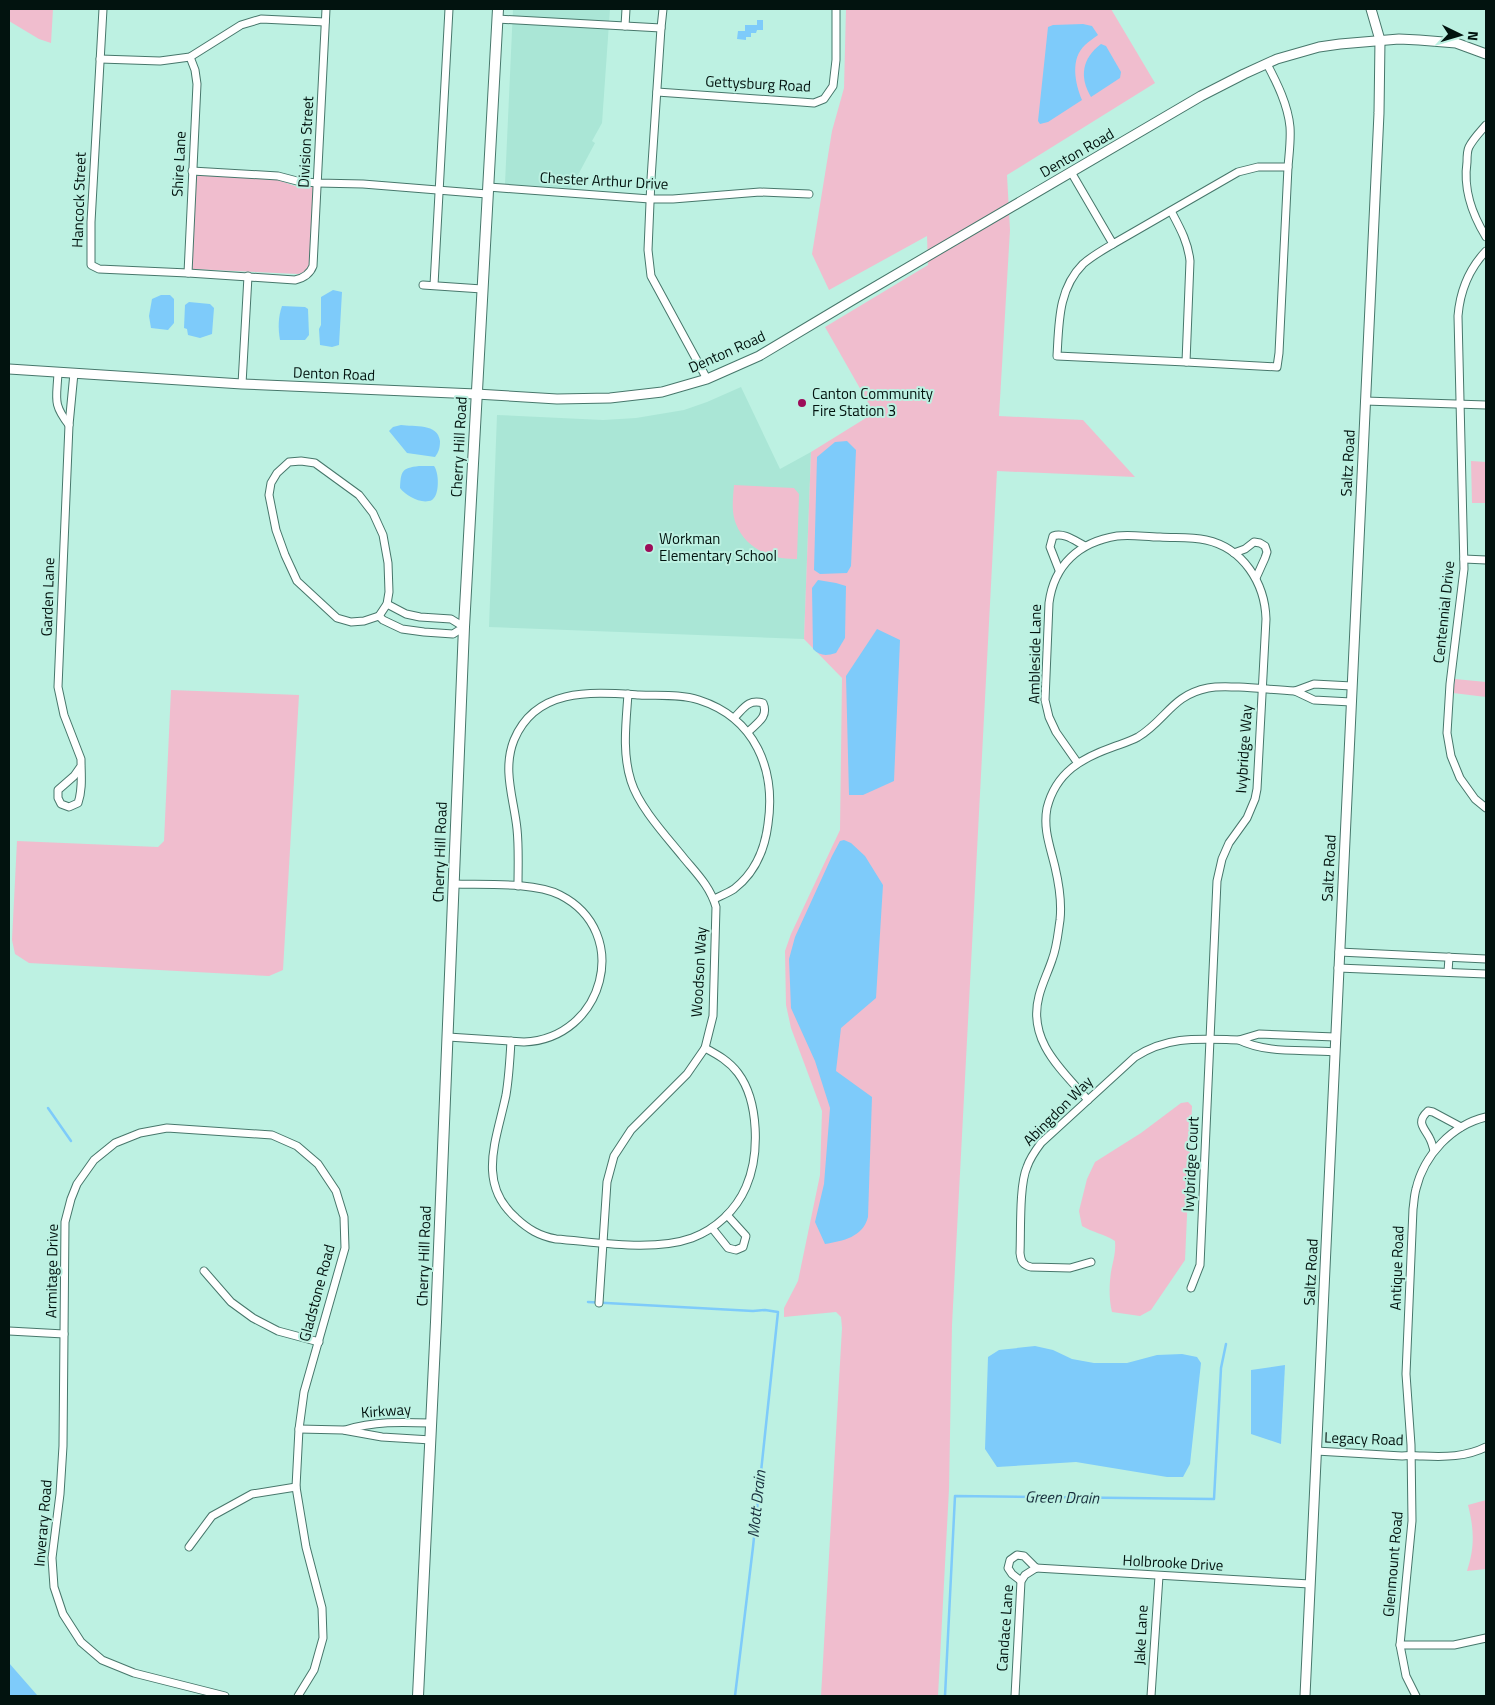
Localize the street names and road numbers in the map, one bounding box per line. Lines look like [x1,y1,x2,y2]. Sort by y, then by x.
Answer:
street label: Gettysburg Road [705,69,811,98]
street label: Division Street [292,95,319,188]
street label: Denton Road [1035,122,1118,183]
street label: Shire Lane [165,131,192,197]
street label: Hancock Street [65,151,92,248]
street label: Chester Arthur Drive [539,166,669,195]
street label: Denton Road [685,324,769,379]
street label: Denton Road [293,361,376,386]
street label: Cherry Hill Road [444,396,473,498]
street label: Saltz Road [1334,429,1361,497]
street label: Garden Lane [35,557,60,637]
street label: Centennial Drive [1427,560,1460,664]
street label: Ambleside Lane [1022,604,1047,704]
street label: Ivybridge Way [1229,704,1258,794]
street label: Cherry Hill Road [426,801,453,903]
street label: Saltz Road [1315,834,1342,902]
street label: Woodson Way [685,926,712,1018]
street label: Abingdon Way [1017,1070,1098,1151]
street label: Ivybridge Court [1177,1115,1205,1212]
street label: Cherry Hill Road [410,1205,437,1307]
street label: Armitage Drive [39,1224,64,1318]
street label: Antique Road [1384,1225,1409,1311]
street label: Saltz Road [1297,1238,1324,1306]
street label: Gladstone Road [293,1242,341,1344]
street label: Kirkway [360,1397,412,1424]
street label: Legacy Road [1324,1426,1404,1451]
street label: Inverary Road [27,1478,58,1567]
street label: Glenmount Road [1376,1510,1409,1618]
street label: Holbrooke Drive [1122,1548,1224,1577]
street label: Candace Lane [990,1584,1019,1672]
street label: Jake Lane [1127,1604,1154,1666]

